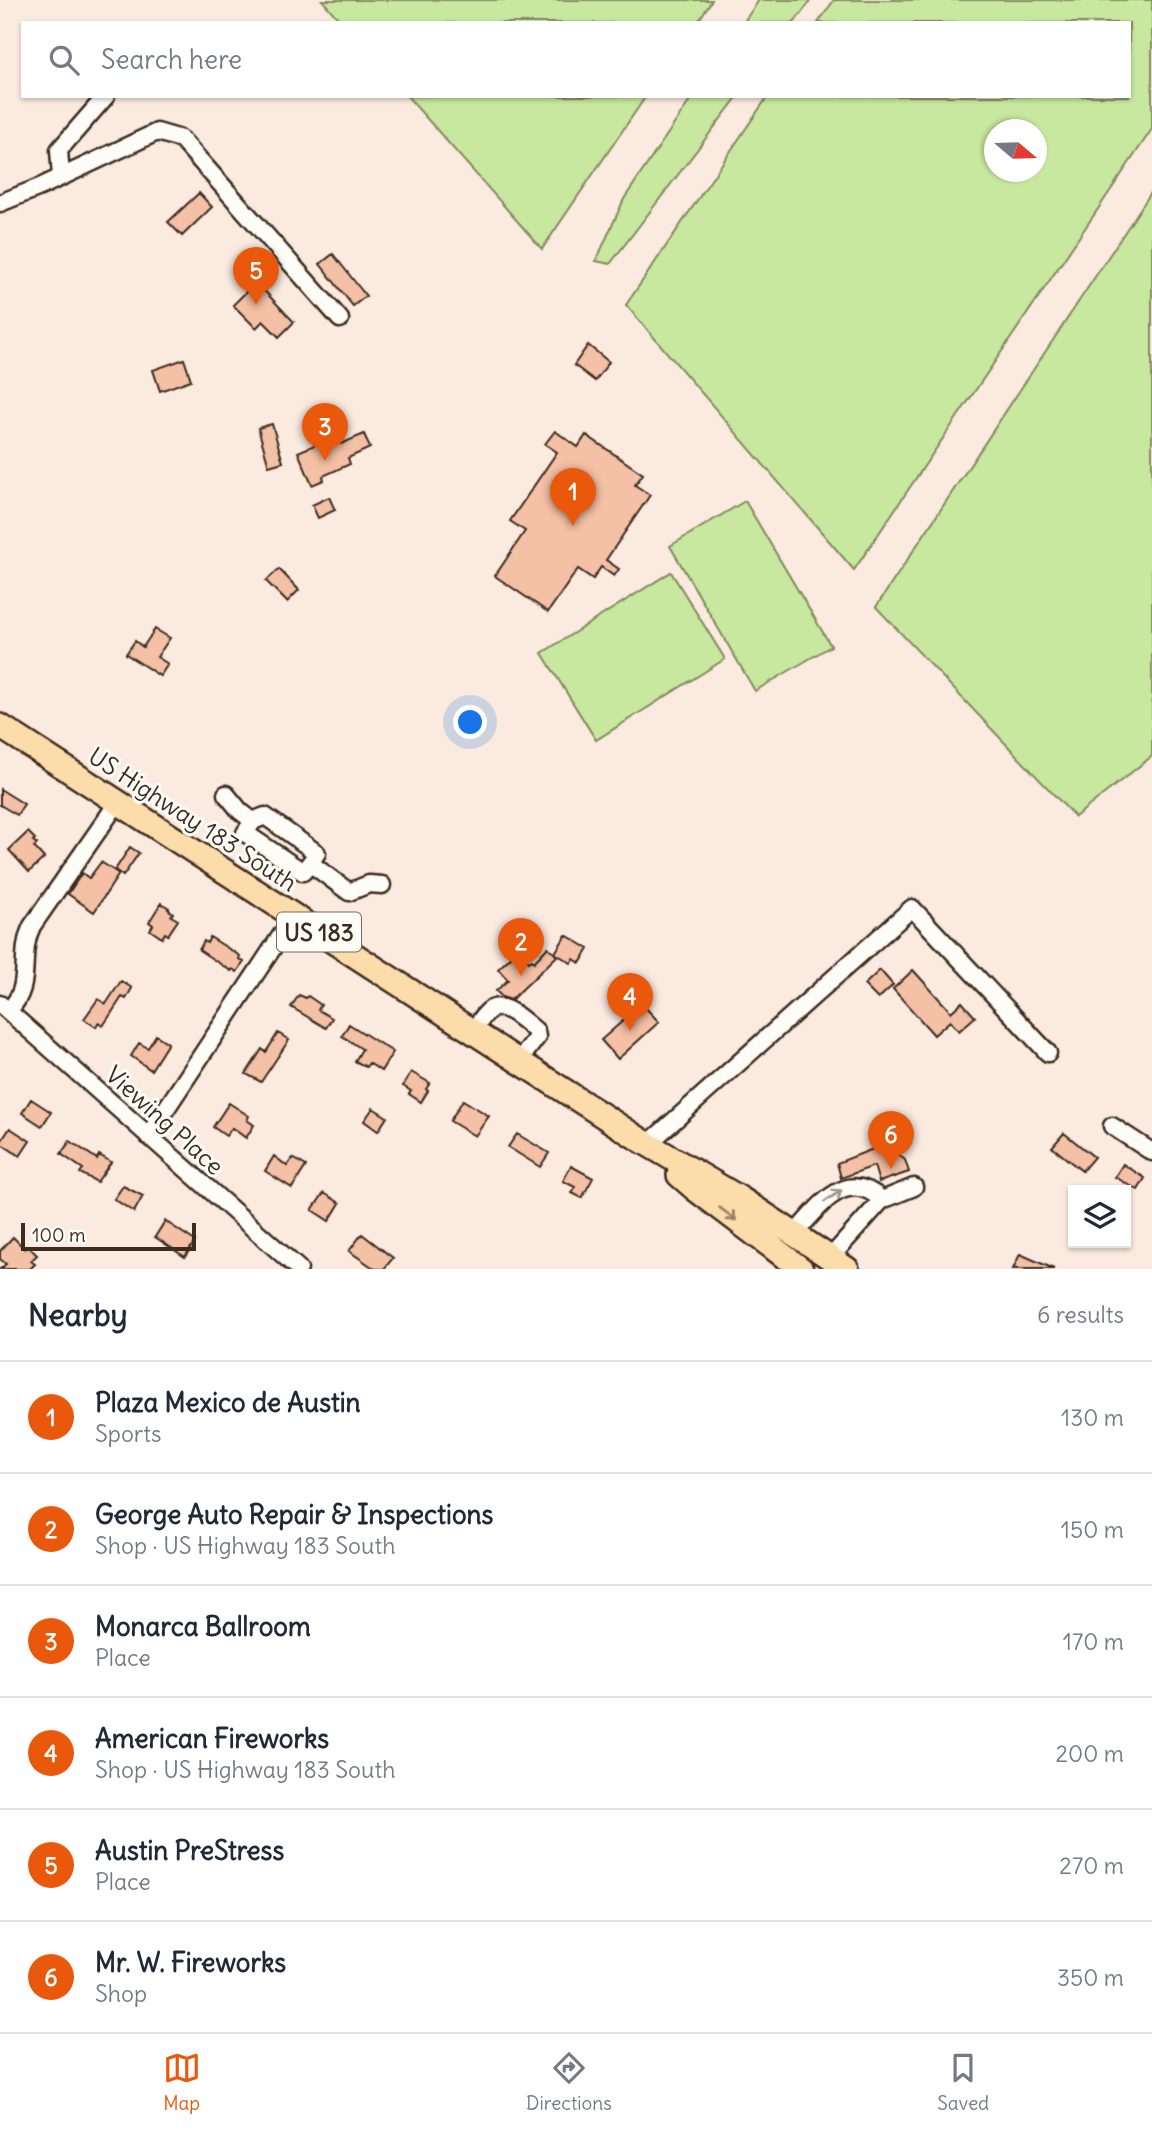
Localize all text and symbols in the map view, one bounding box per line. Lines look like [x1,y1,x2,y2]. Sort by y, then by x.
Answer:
search box [21,21,1131,98]
icon: search [45,41,83,79]
text: Search here [101,43,242,76]
north arrow [984,119,1047,182]
pin: 5 [233,247,279,305]
pin: 3 [302,403,348,461]
pin: 1 [550,468,596,526]
your location [453,705,487,739]
street label: US Highway 183 South [83,740,303,898]
road number: US 183 [277,912,361,951]
pin: 2 [498,918,544,976]
pin: 4 [607,973,653,1031]
street label: Viewing Place [100,1059,230,1181]
pin: 6 [868,1111,914,1169]
map controls [1068,1185,1131,1248]
button: layers [1068,1185,1131,1248]
one-way arrow [823,1188,842,1203]
one-way arrow [718,1207,737,1222]
scale bar [21,1220,196,1252]
text: 100 m [32,1223,86,1247]
text: Nearby [28,1296,128,1334]
text: 6 results [1037,1300,1124,1329]
text: Plaza Mexico de Austin [95,1386,361,1419]
text: 1 [46,1403,56,1432]
text: 130 m [1061,1403,1124,1432]
text: Sports [95,1419,161,1448]
text: George Auto Repair & Inspections [95,1498,493,1531]
text: 2 [45,1515,57,1544]
text: 150 m [1061,1515,1124,1544]
text: Shop · US Highway 183 South [95,1531,395,1560]
text: Monarca Ballroom [95,1610,311,1643]
text: 3 [44,1627,58,1656]
text: 170 m [1063,1627,1124,1656]
text: Place [95,1643,151,1672]
text: American Fireworks [95,1722,329,1755]
text: 4 [44,1739,58,1768]
text: 200 m [1055,1739,1124,1768]
text: Shop · US Highway 183 South [95,1755,395,1784]
text: Austin PreStress [95,1834,284,1867]
text: 5 [44,1851,58,1880]
text: 270 m [1059,1851,1124,1880]
text: Place [95,1867,151,1896]
text: Mr. W. Fireworks [95,1946,286,1979]
text: 6 [44,1963,58,1992]
text: 350 m [1057,1963,1124,1992]
text: Shop [95,1979,147,2008]
tab: Map [163,2049,201,2115]
tab: Directions [526,2049,612,2115]
tab: Saved [937,2049,989,2115]

